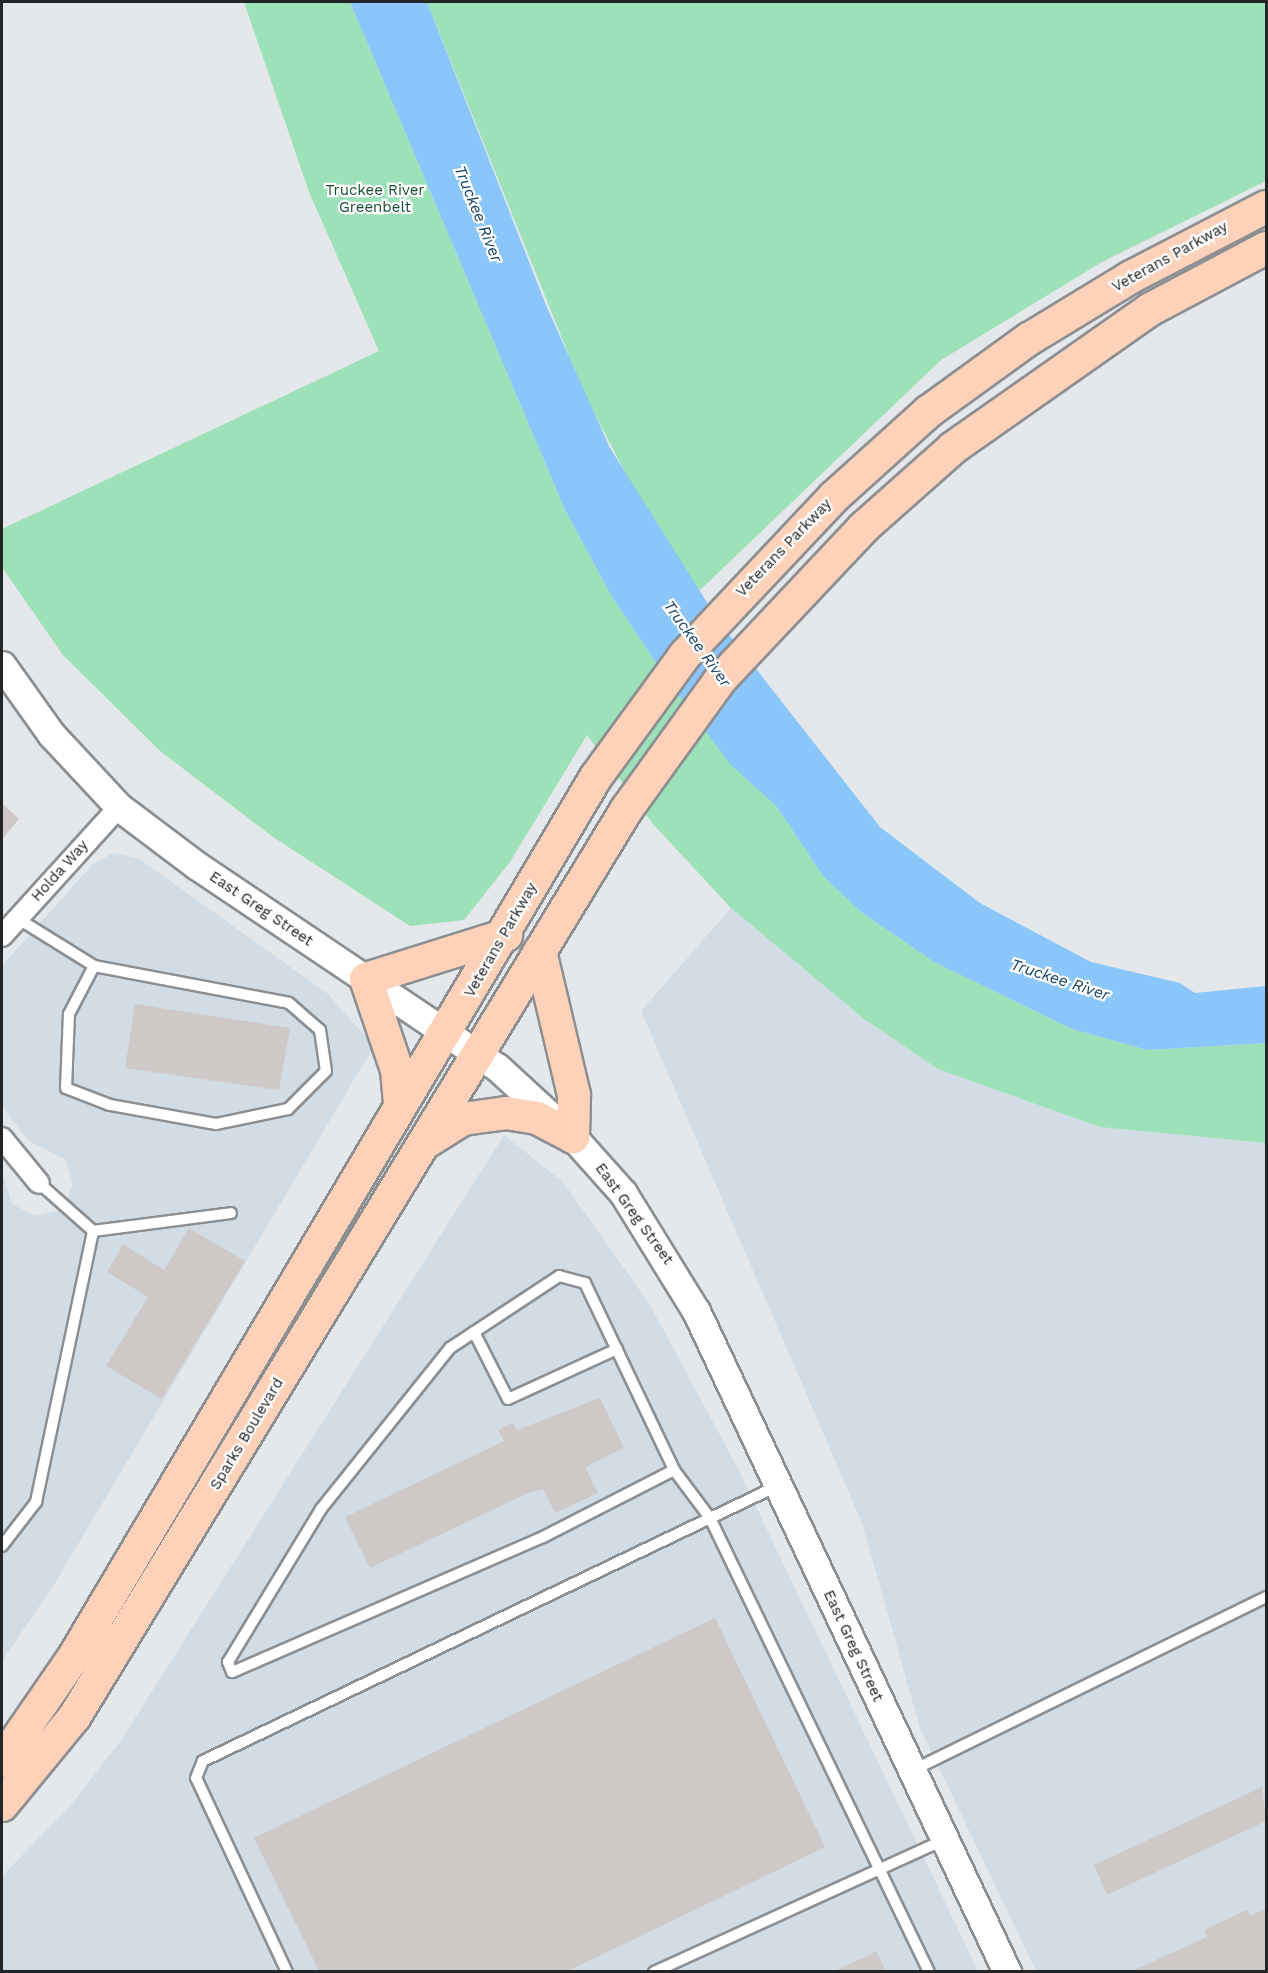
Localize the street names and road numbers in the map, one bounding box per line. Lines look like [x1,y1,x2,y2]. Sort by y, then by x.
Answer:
street label: Veterans Parkway [1109,218,1231,296]
street label: Veterans Parkway [733,495,835,601]
street label: Holda Way [28,836,92,906]
street label: East Greg Street [206,868,316,950]
street label: Veterans Parkway [461,879,541,1001]
street label: East Greg Street [591,1160,677,1268]
street label: Sparks Boulevard [206,1375,288,1493]
street label: East Greg Street [819,1587,887,1705]

